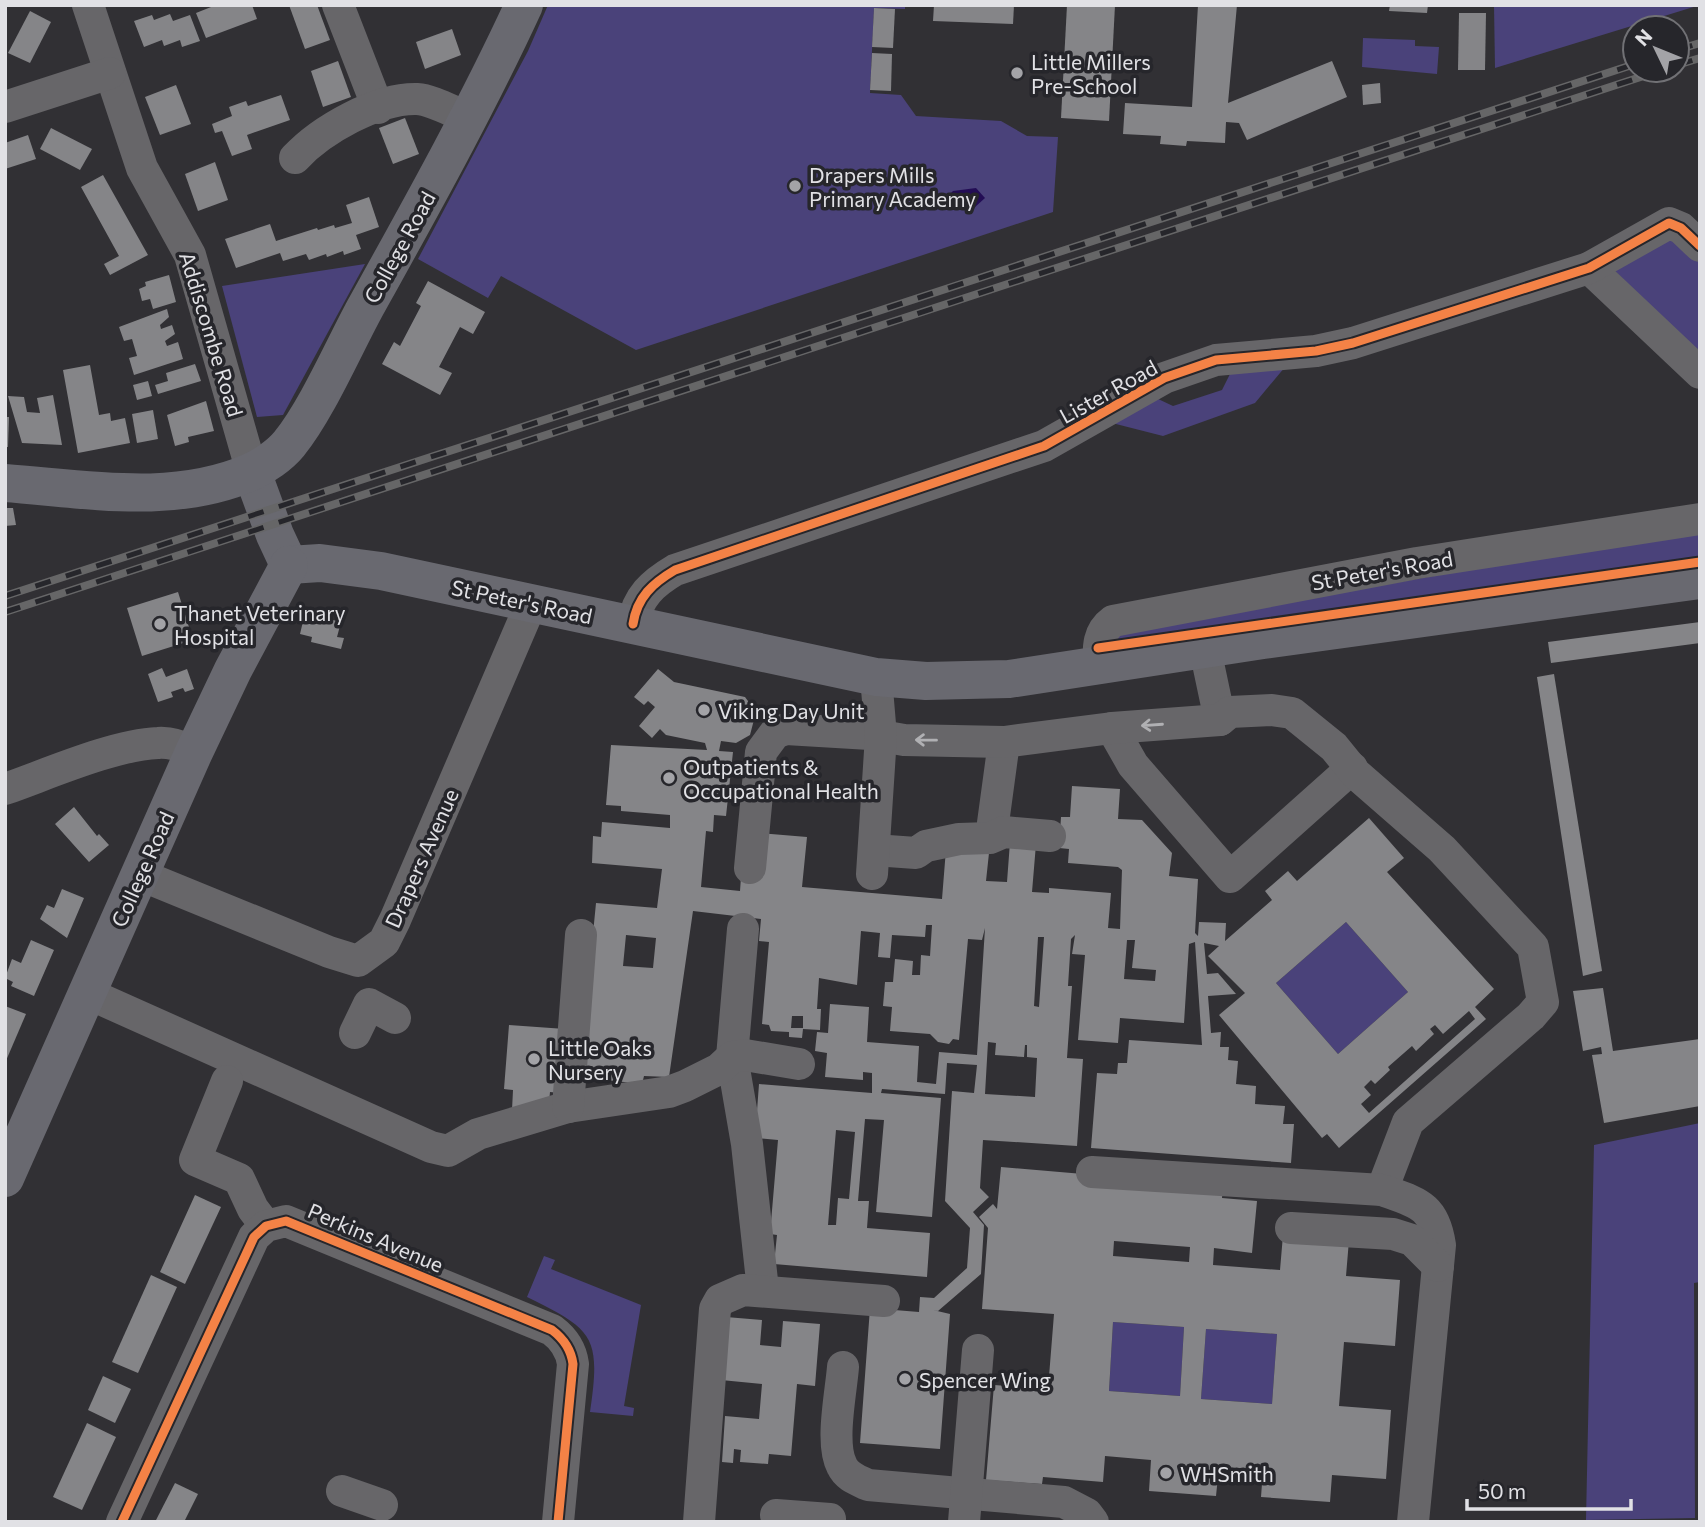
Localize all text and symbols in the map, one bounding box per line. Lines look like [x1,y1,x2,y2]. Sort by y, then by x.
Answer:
north arrow [1621,14,1691,84]
text: N [1630,24,1656,50]
place label: Little Millers Pre-School [1031,49,1151,98]
marker: Little Millers Pre-School [1009,65,1025,81]
place label: Drapers Mills Primary Academy [809,162,976,211]
marker: Drapers Mills Primary Academy [787,178,803,194]
street label: College Road [358,187,440,307]
street label: Addiscombe Road [175,249,249,419]
street label: Lister Road [1055,354,1161,428]
street label: St Peter's Road [1309,545,1455,595]
street label: St Peter's Road [449,574,595,628]
place label: Thanet Veterinary Hospital [174,600,346,649]
marker: Thanet Veterinary Hospital [152,616,168,632]
place label: Viking Day Unit [718,698,865,723]
marker: Viking Day Unit [696,702,712,718]
one-way arrow [1141,719,1164,732]
one-way arrow [914,734,937,747]
place label: Outpatients & Occupational Health [683,754,879,803]
marker: Outpatients & Occupational Health [661,770,677,786]
street label: Drapers Avenue [379,785,463,931]
street label: College Road [105,807,179,931]
place label: Little Oaks Nursery [548,1035,652,1084]
marker: Little Oaks Nursery [526,1051,542,1067]
street label: Perkins Avenue [305,1197,447,1277]
place label: Spencer Wing [919,1367,1051,1392]
marker: Spencer Wing [897,1371,913,1387]
place label: WHSmith [1180,1461,1274,1486]
marker: WHSmith [1158,1465,1174,1481]
scale bar [1467,1468,1632,1512]
text: 50 m [1478,1478,1526,1503]

